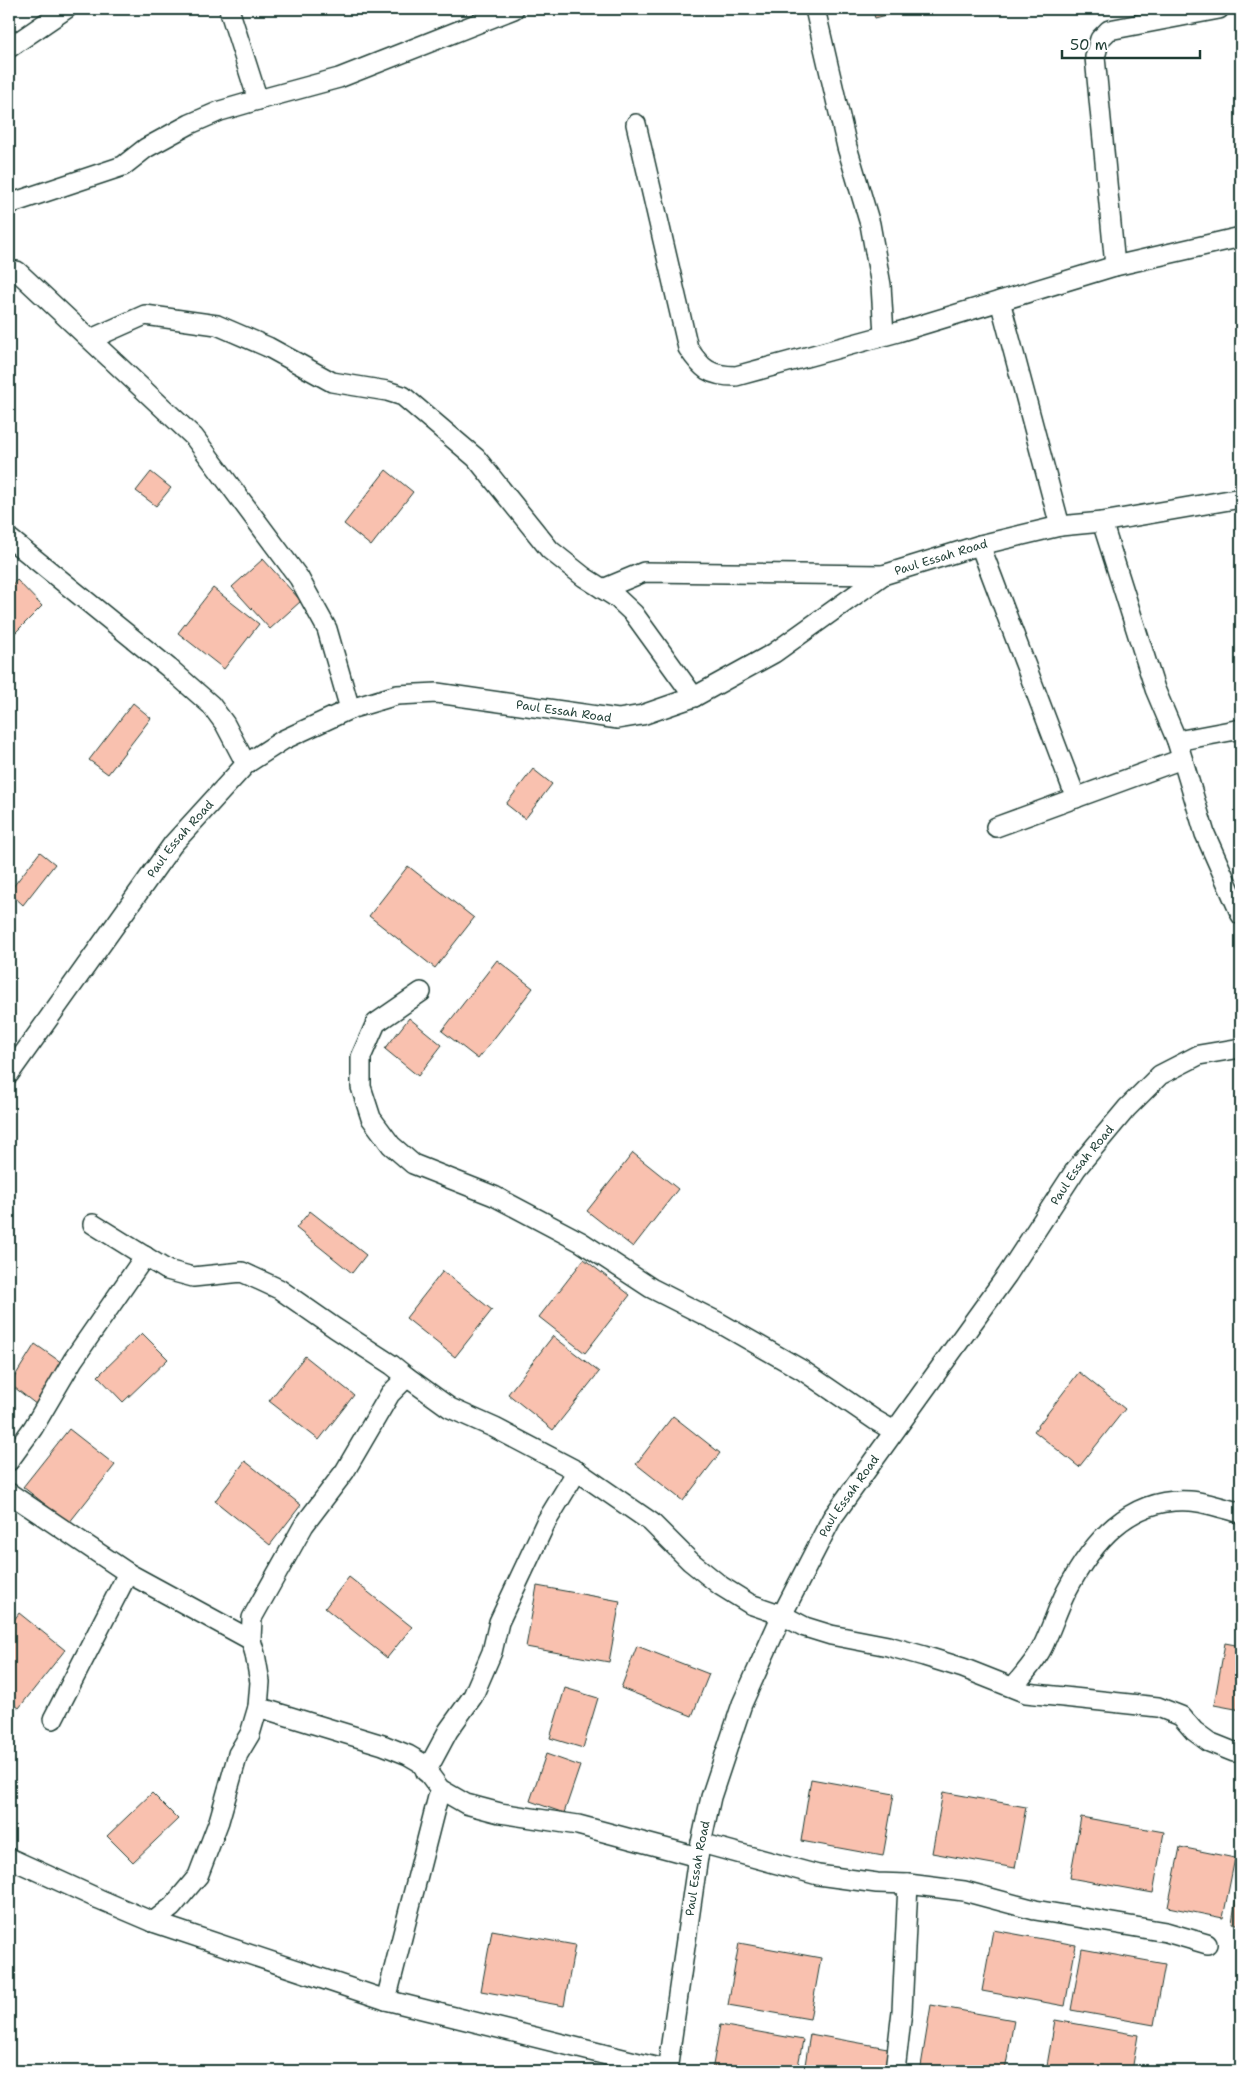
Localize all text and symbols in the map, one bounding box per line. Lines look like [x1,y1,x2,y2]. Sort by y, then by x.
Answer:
scale bar [1062,28,1200,60]
text: 50 m [1070,35,1108,55]
street label: Paul Essah Road [893,535,989,579]
street label: Paul Essah Road [515,696,613,726]
street label: Paul Essah Road [143,796,217,881]
street label: Paul Essah Road [1047,1121,1118,1208]
street label: Paul Essah Road [815,1451,883,1540]
street label: Paul Essah Road [682,1819,714,1917]

